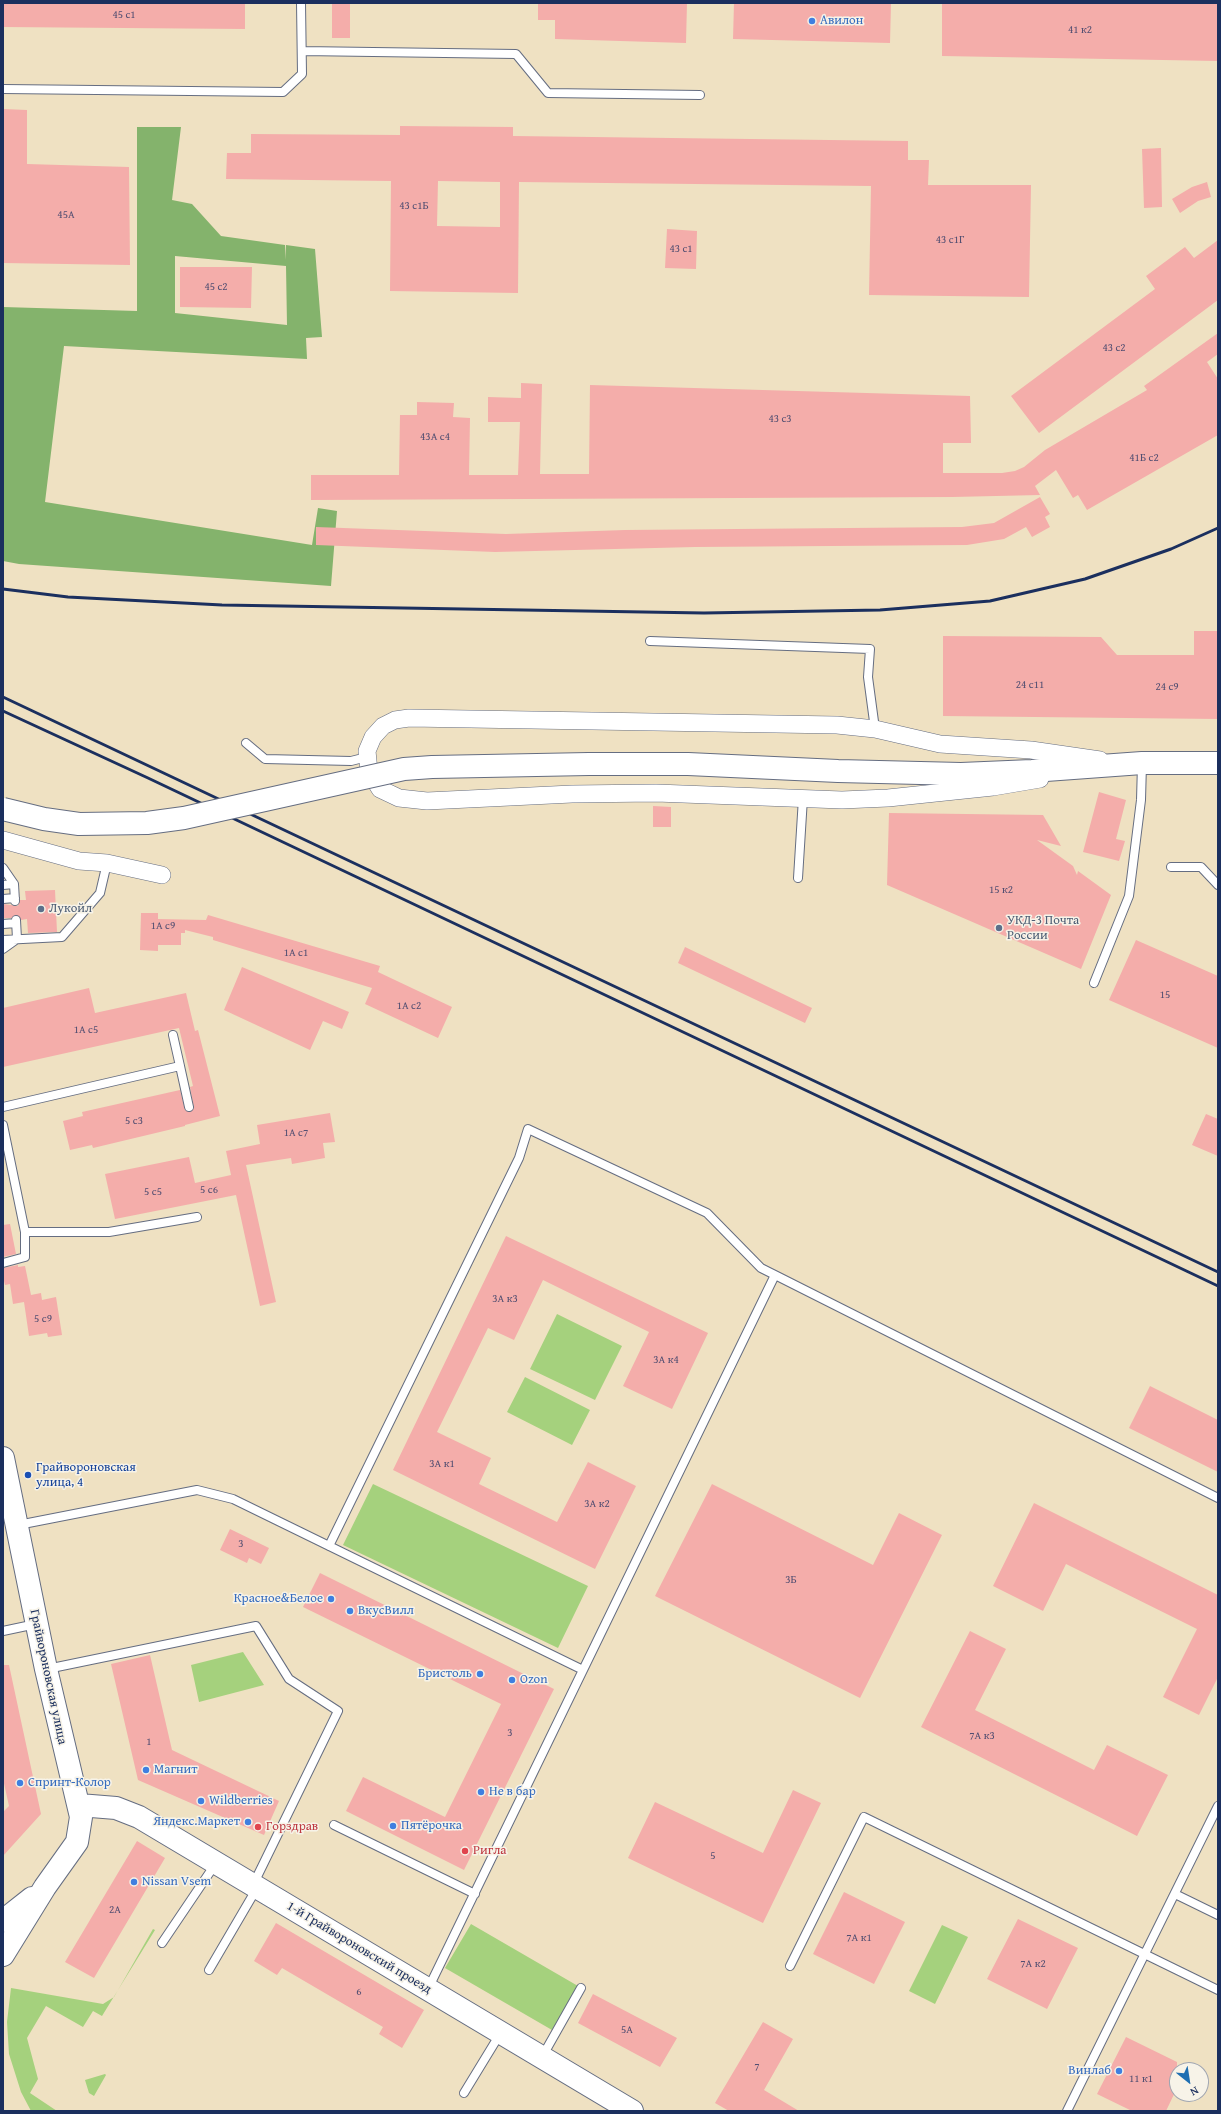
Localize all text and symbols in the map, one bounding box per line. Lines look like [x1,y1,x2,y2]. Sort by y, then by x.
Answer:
house number: 45 с1 [112,8,136,22]
place label: Авилон [820,13,863,29]
marker: Авилон [807,16,817,26]
house number: 41 к2 [1068,23,1092,37]
house number: 43 с1Б [399,199,429,213]
house number: 45А [57,208,75,222]
house number: 43 с1Г [936,233,964,247]
house number: 43 с1 [669,242,693,256]
house number: 45 с2 [204,280,228,294]
house number: 43 с2 [1102,341,1126,355]
house number: 43 с3 [768,412,792,426]
house number: 43А с4 [420,430,450,444]
house number: 41Б с2 [1129,451,1159,465]
house number: 24 с11 [1016,678,1044,692]
house number: 24 с9 [1155,680,1179,694]
house number: 15 к2 [989,883,1013,897]
place label: Лукойл [49,901,92,917]
marker: Лукойл [36,904,46,914]
place label: УКД-3 Почта России [1007,913,1079,944]
house number: 1А с9 [151,919,175,933]
marker: УКД-3 Почта России [994,923,1004,933]
house number: 1А с1 [284,946,308,960]
house number: 15 [1160,988,1170,1002]
house number: 1А с2 [397,999,421,1013]
house number: 1А с5 [74,1023,98,1037]
house number: 5 с3 [125,1114,143,1128]
house number: 1А с7 [284,1126,308,1140]
house number: 5 с6 [200,1183,218,1197]
house number: 5 с5 [144,1185,162,1199]
house number: 3А к3 [492,1292,518,1306]
house number: 5 с9 [34,1312,52,1326]
house number: 3А к4 [653,1353,679,1367]
house number: 3А к1 [429,1457,455,1471]
place label: Грайвороновская улица, 4 [36,1460,136,1491]
marker: Грайвороновская улица, 4 [23,1470,33,1480]
house number: 3А к2 [584,1497,610,1511]
house number: 3 [238,1537,244,1551]
house number: 3Б [785,1573,797,1587]
place label: Красное&Белое [234,1591,323,1607]
marker: Красное&Белое [326,1594,336,1604]
place label: ВкусВилл [358,1603,414,1619]
marker: ВкусВилл [345,1606,355,1616]
street label: Грайвороновская улица [26,1608,70,1746]
place label: Бристоль [418,1666,472,1682]
marker: Бристоль [475,1669,485,1679]
place label: Ozon [520,1672,548,1688]
marker: Ozon [507,1675,517,1685]
house number: 3 [507,1726,513,1740]
house number: 7А к3 [969,1729,995,1743]
house number: 1 [146,1735,152,1749]
place label: Магнит [154,1762,197,1778]
marker: Магнит [141,1765,151,1775]
place label: Спринт-Колор [28,1775,111,1791]
marker: Спринт-Колор [15,1778,25,1788]
place label: Не в бар [489,1784,536,1800]
marker: Не в бар [476,1787,486,1797]
place label: Wildberries [209,1793,273,1809]
marker: Wildberries [196,1796,206,1806]
place label: Яндекс.Маркет [153,1814,240,1830]
marker: Яндекс.Маркет [243,1817,253,1827]
place label: Пятёрочка [401,1818,462,1834]
place label: Горздрав [266,1819,318,1835]
marker: Пятёрочка [388,1821,398,1831]
marker: Горздрав [253,1822,263,1832]
place label: Ригла [473,1843,507,1859]
marker: Ригла [460,1846,470,1856]
house number: 5 [710,1849,716,1863]
place label: Nissan Vsem [142,1874,211,1890]
marker: Nissan Vsem [129,1877,139,1887]
street label: 1-й Грайвороновский проезд [284,1898,434,1998]
house number: 2А [109,1903,121,1917]
house number: 7А к1 [846,1931,872,1945]
house number: 7А к2 [1020,1957,1046,1971]
house number: 6 [356,1985,362,1999]
house number: 5А [621,2023,633,2037]
house number: 7 [754,2060,760,2074]
north arrow [1169,2062,1209,2102]
place label: Винлаб [1068,2063,1111,2079]
marker: Винлаб [1114,2066,1124,2076]
house number: 11 к1 [1129,2072,1153,2086]
text: N [1187,2083,1202,2100]

